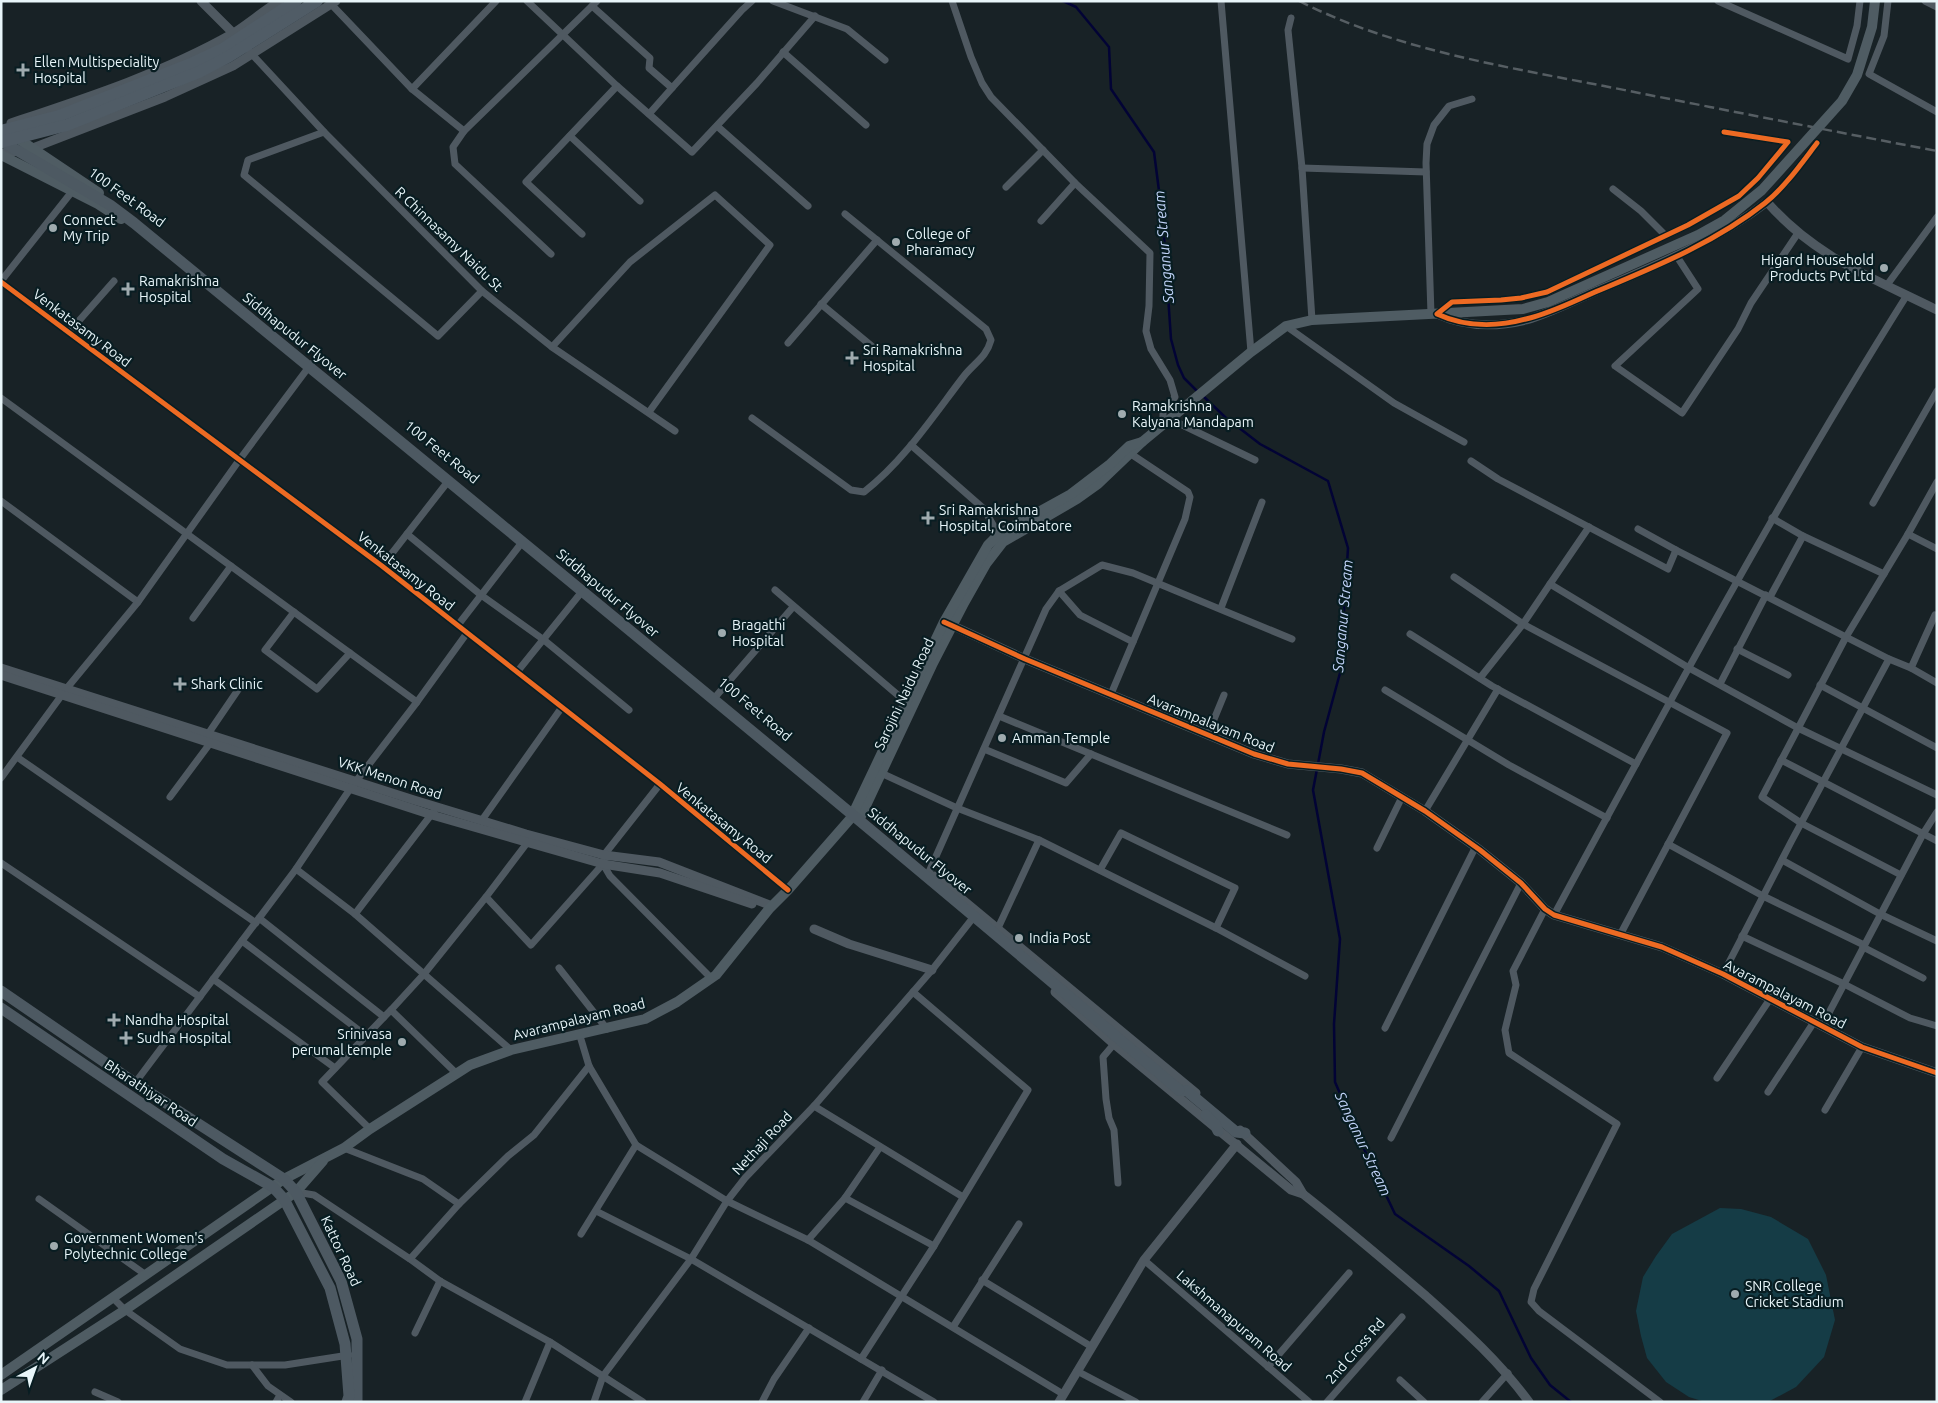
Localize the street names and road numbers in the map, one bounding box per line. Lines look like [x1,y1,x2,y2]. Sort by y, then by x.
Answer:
street label: 100 Feet Road [86,164,168,230]
street label: R Chinnasamy Naidu St [392,183,506,295]
street label: Venkatasamy Road [30,286,134,370]
street label: Siddhapudur Flyover [240,289,351,383]
street label: 100 Feet Road [402,417,482,487]
street label: Venkatasamy Road [354,528,458,614]
street label: Siddhapudur Flyover [553,545,663,641]
street label: Sarojini Naidu Road [871,635,937,753]
street label: 100 Feet Road [715,674,795,744]
street label: Avarampalayam Road [1145,690,1277,756]
street label: VKK Menon Road [336,754,444,802]
street label: Venkatasamy Road [673,779,775,867]
street label: Siddhapudur Flyover [865,804,976,898]
street label: Avarampalayam Road [1721,956,1849,1032]
street label: Avarampalayam Road [511,995,647,1043]
street label: Bharathiyar Road [102,1056,200,1130]
street label: Nethaji Road [729,1108,795,1178]
street label: Kattor Road [318,1213,364,1289]
street label: Lakshmanapuram Road [1174,1267,1294,1375]
street label: 2nd Cross Rd [1322,1315,1388,1387]

